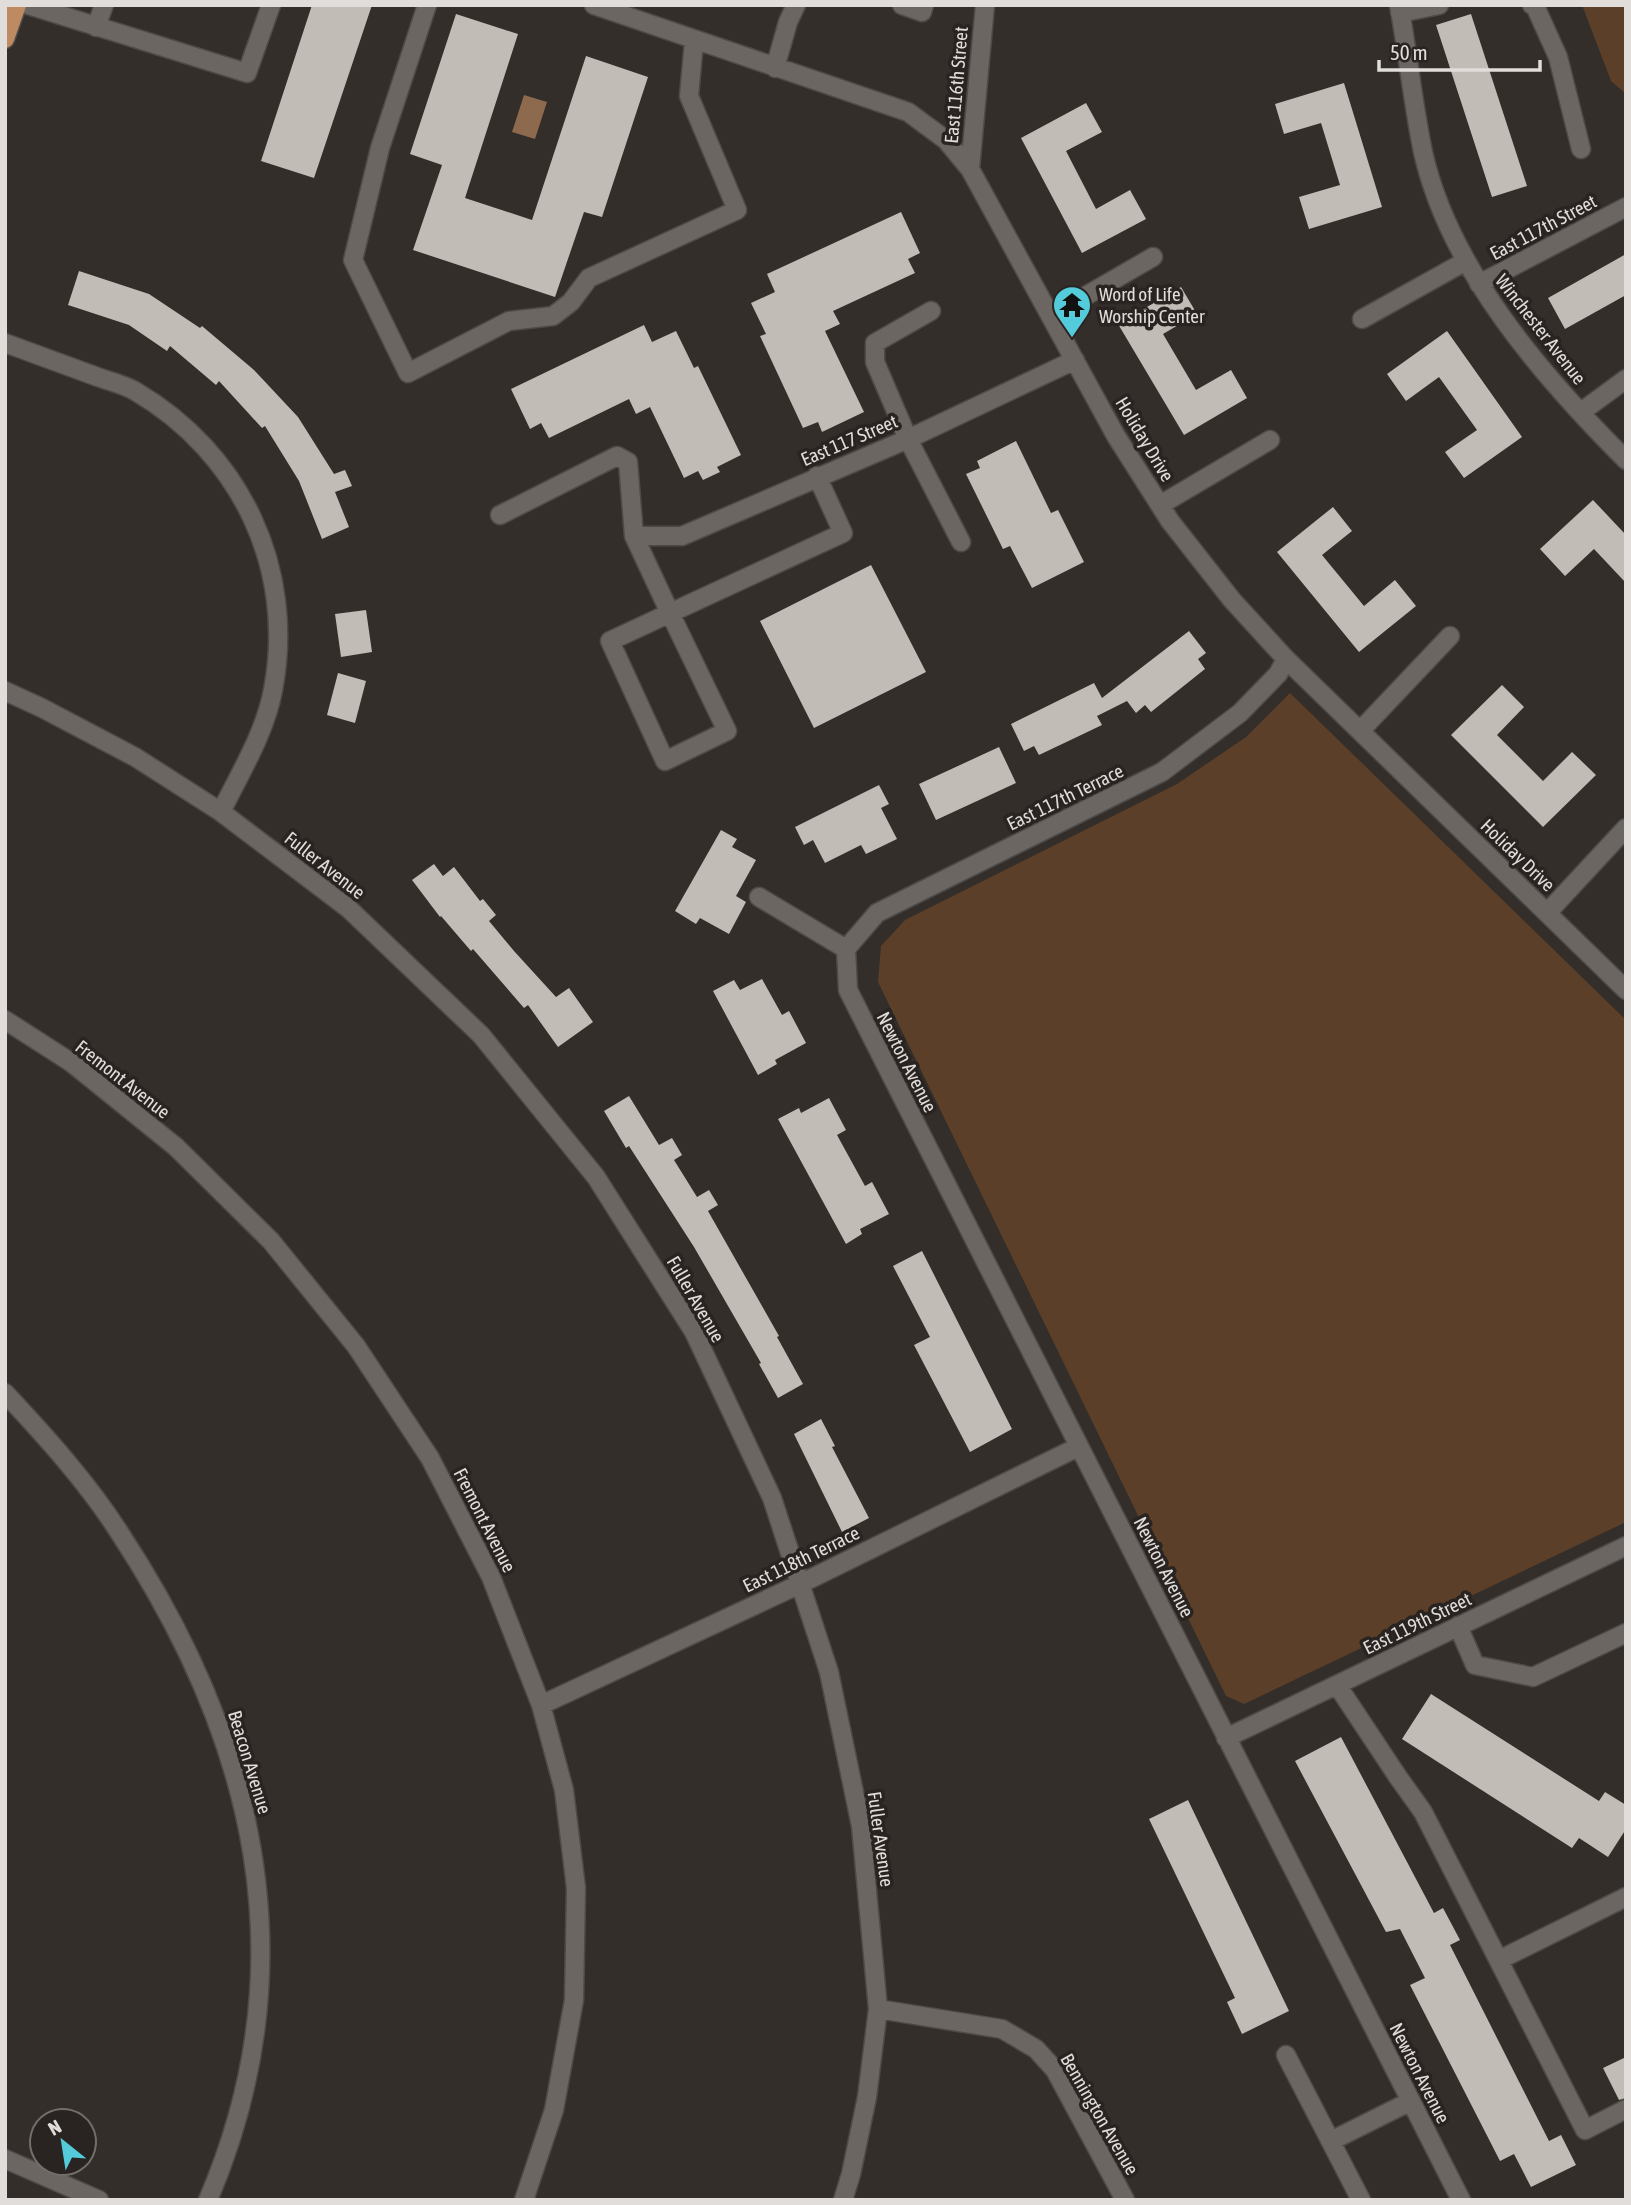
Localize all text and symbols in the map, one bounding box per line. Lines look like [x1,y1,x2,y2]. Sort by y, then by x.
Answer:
street label: East 116th Street [940,26,972,144]
scale bar [1379,28,1540,72]
text: 50 m [1390,40,1428,64]
street label: East 117th Street [1486,190,1600,264]
street label: Winchester Avenue [1491,270,1591,388]
place label: Word of Life Worship Center [1099,283,1205,327]
temple icon: Word of Life Worship Center [1051,284,1093,339]
street label: Holiday Drive [1111,393,1179,485]
street label: East 117 Street [797,410,901,470]
street label: East 117th Terrace [1003,759,1127,835]
street label: Holiday Drive [1476,814,1560,896]
street label: Fuller Avenue [280,827,370,903]
street label: Newton Avenue [872,1008,942,1116]
street label: Fremont Avenue [71,1035,175,1123]
street label: Fuller Avenue [662,1252,730,1346]
street label: Fremont Avenue [449,1464,521,1576]
street label: Newton Avenue [1129,1513,1199,1621]
street label: East 118th Terrace [739,1521,863,1597]
street label: East 119th Street [1359,1587,1475,1659]
street label: Beacon Avenue [224,1708,276,1816]
street label: Fuller Avenue [863,1790,899,1888]
street label: Newton Avenue [1385,2019,1455,2127]
street label: Bennington Avenue [1056,2049,1144,2179]
north arrow [28,2107,98,2177]
text: N [44,2115,65,2140]

